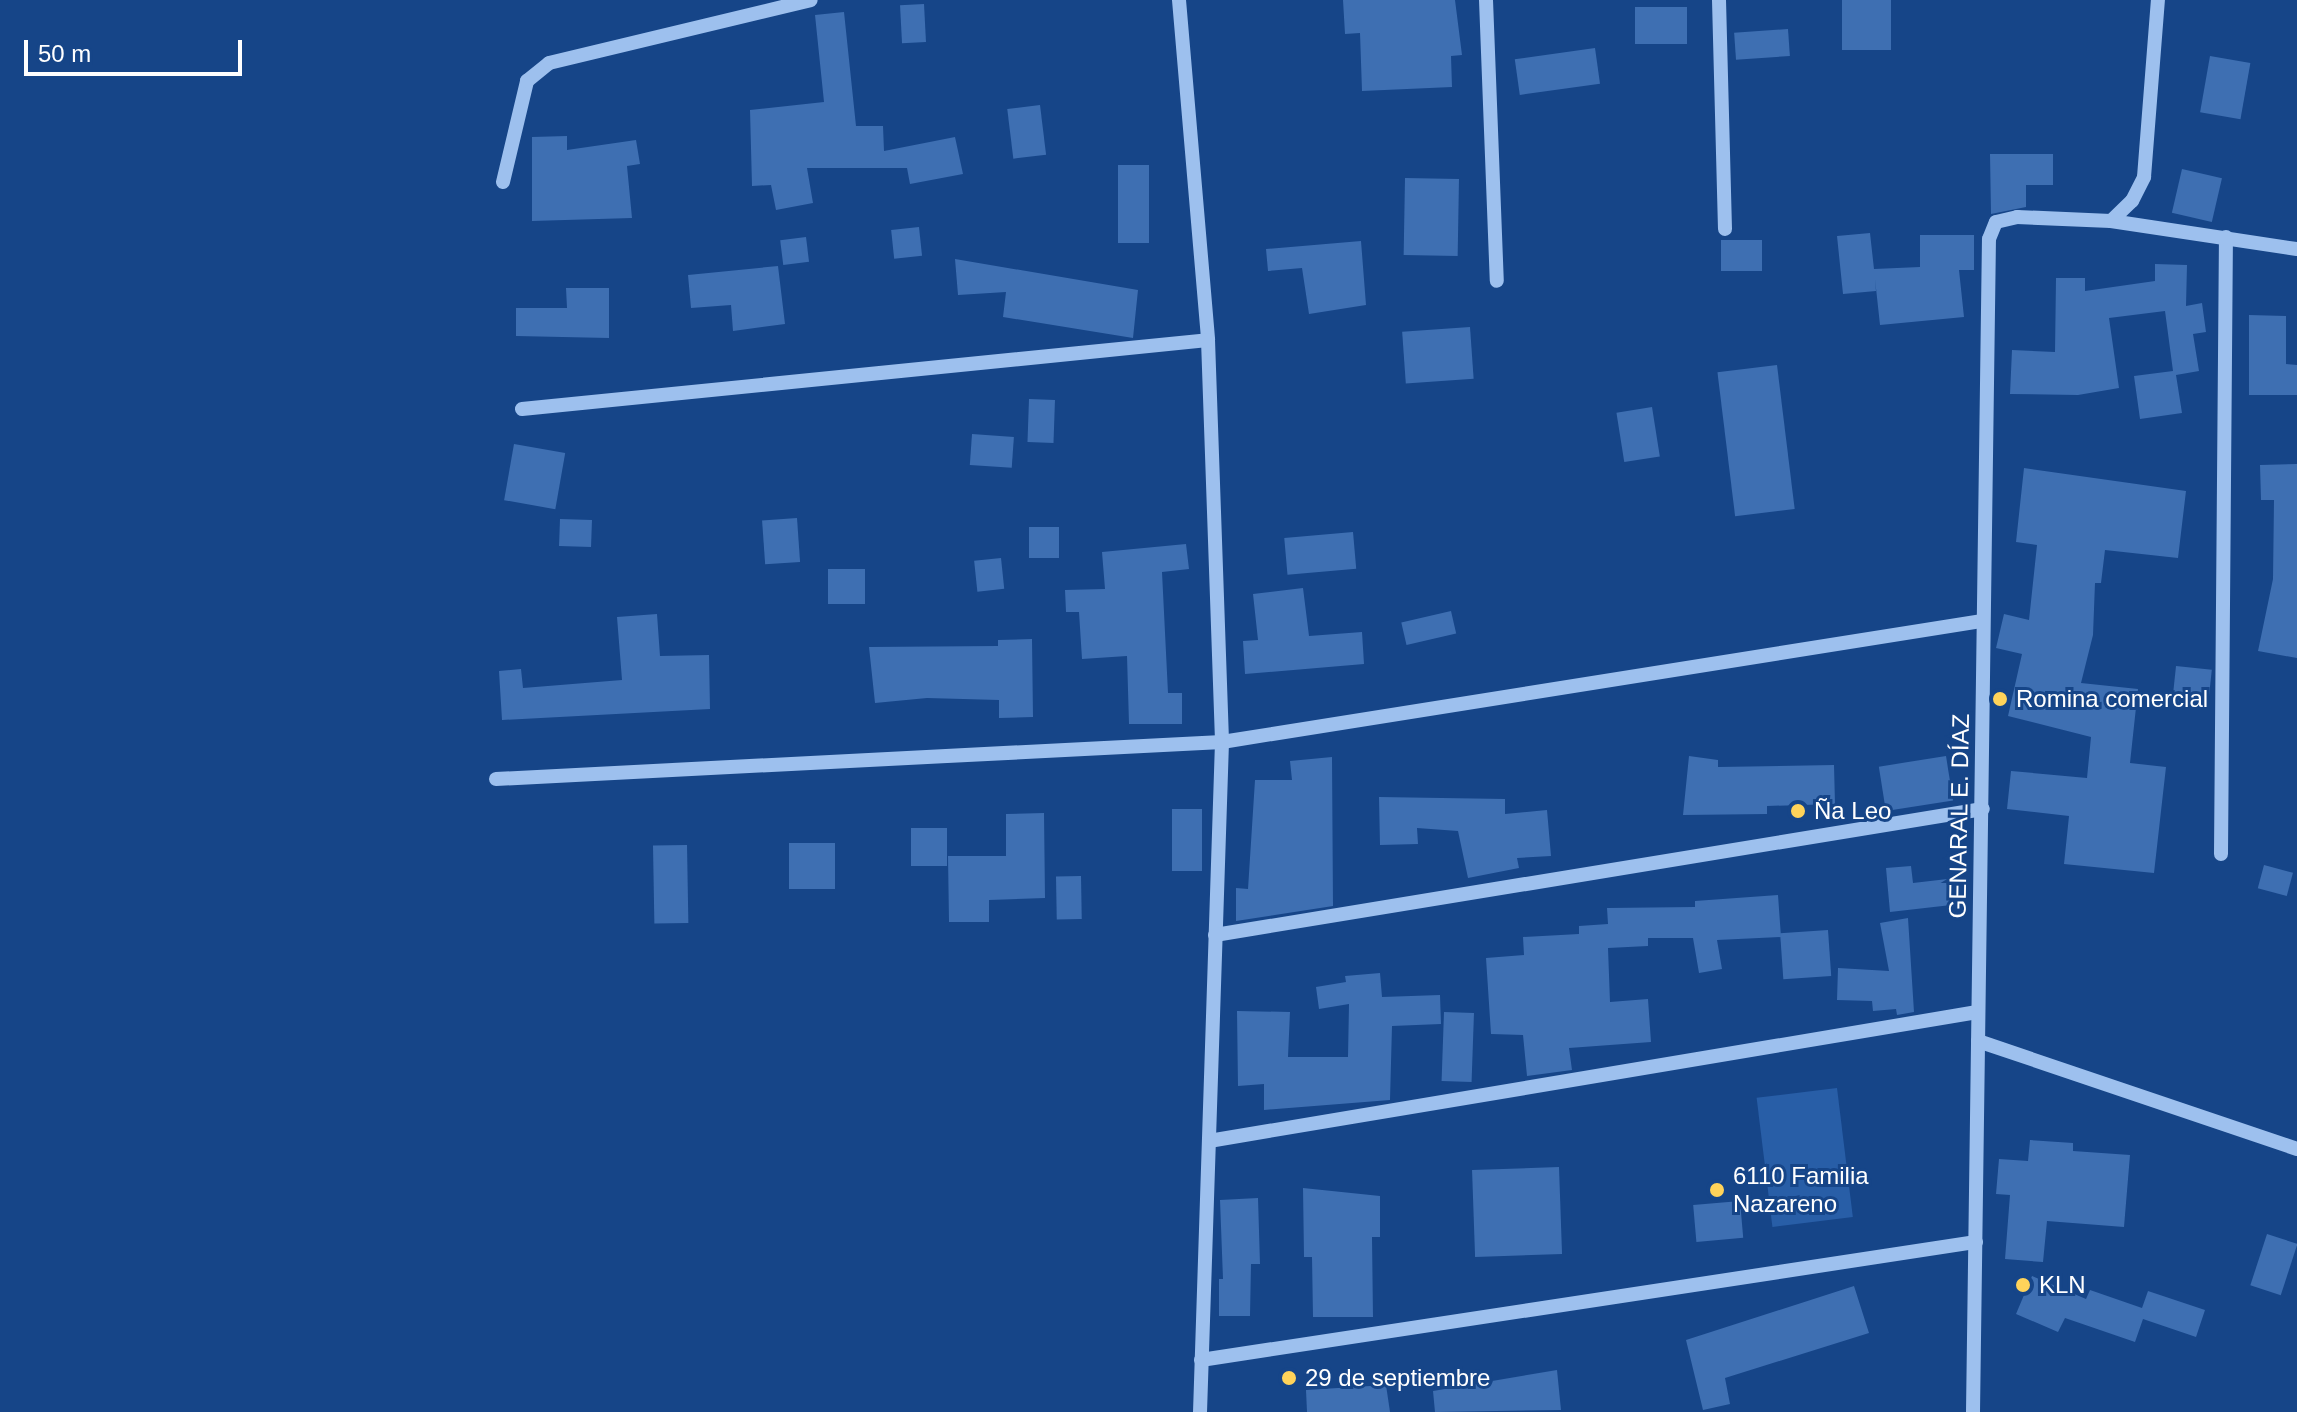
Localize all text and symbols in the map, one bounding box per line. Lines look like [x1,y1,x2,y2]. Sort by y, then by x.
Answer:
scale bar [28,24,246,74]
text: 50 m [38,40,91,67]
place label: Romina comercial [2016,685,2208,713]
marker: Romina comercial [1991,690,2009,708]
street label: GENARAL E. DÍAZ [1943,713,1975,919]
place label: Ña Leo [1814,797,1891,825]
marker: Ña Leo [1789,802,1807,820]
place label: 6110 Familia Nazareno [1733,1162,1869,1218]
marker: 6110 Familia Nazareno [1708,1181,1726,1199]
place label: KLN [2039,1271,2086,1299]
marker: KLN [2014,1276,2032,1294]
place label: 29 de septiembre [1305,1364,1490,1392]
marker: 29 de septiembre [1280,1369,1298,1387]

